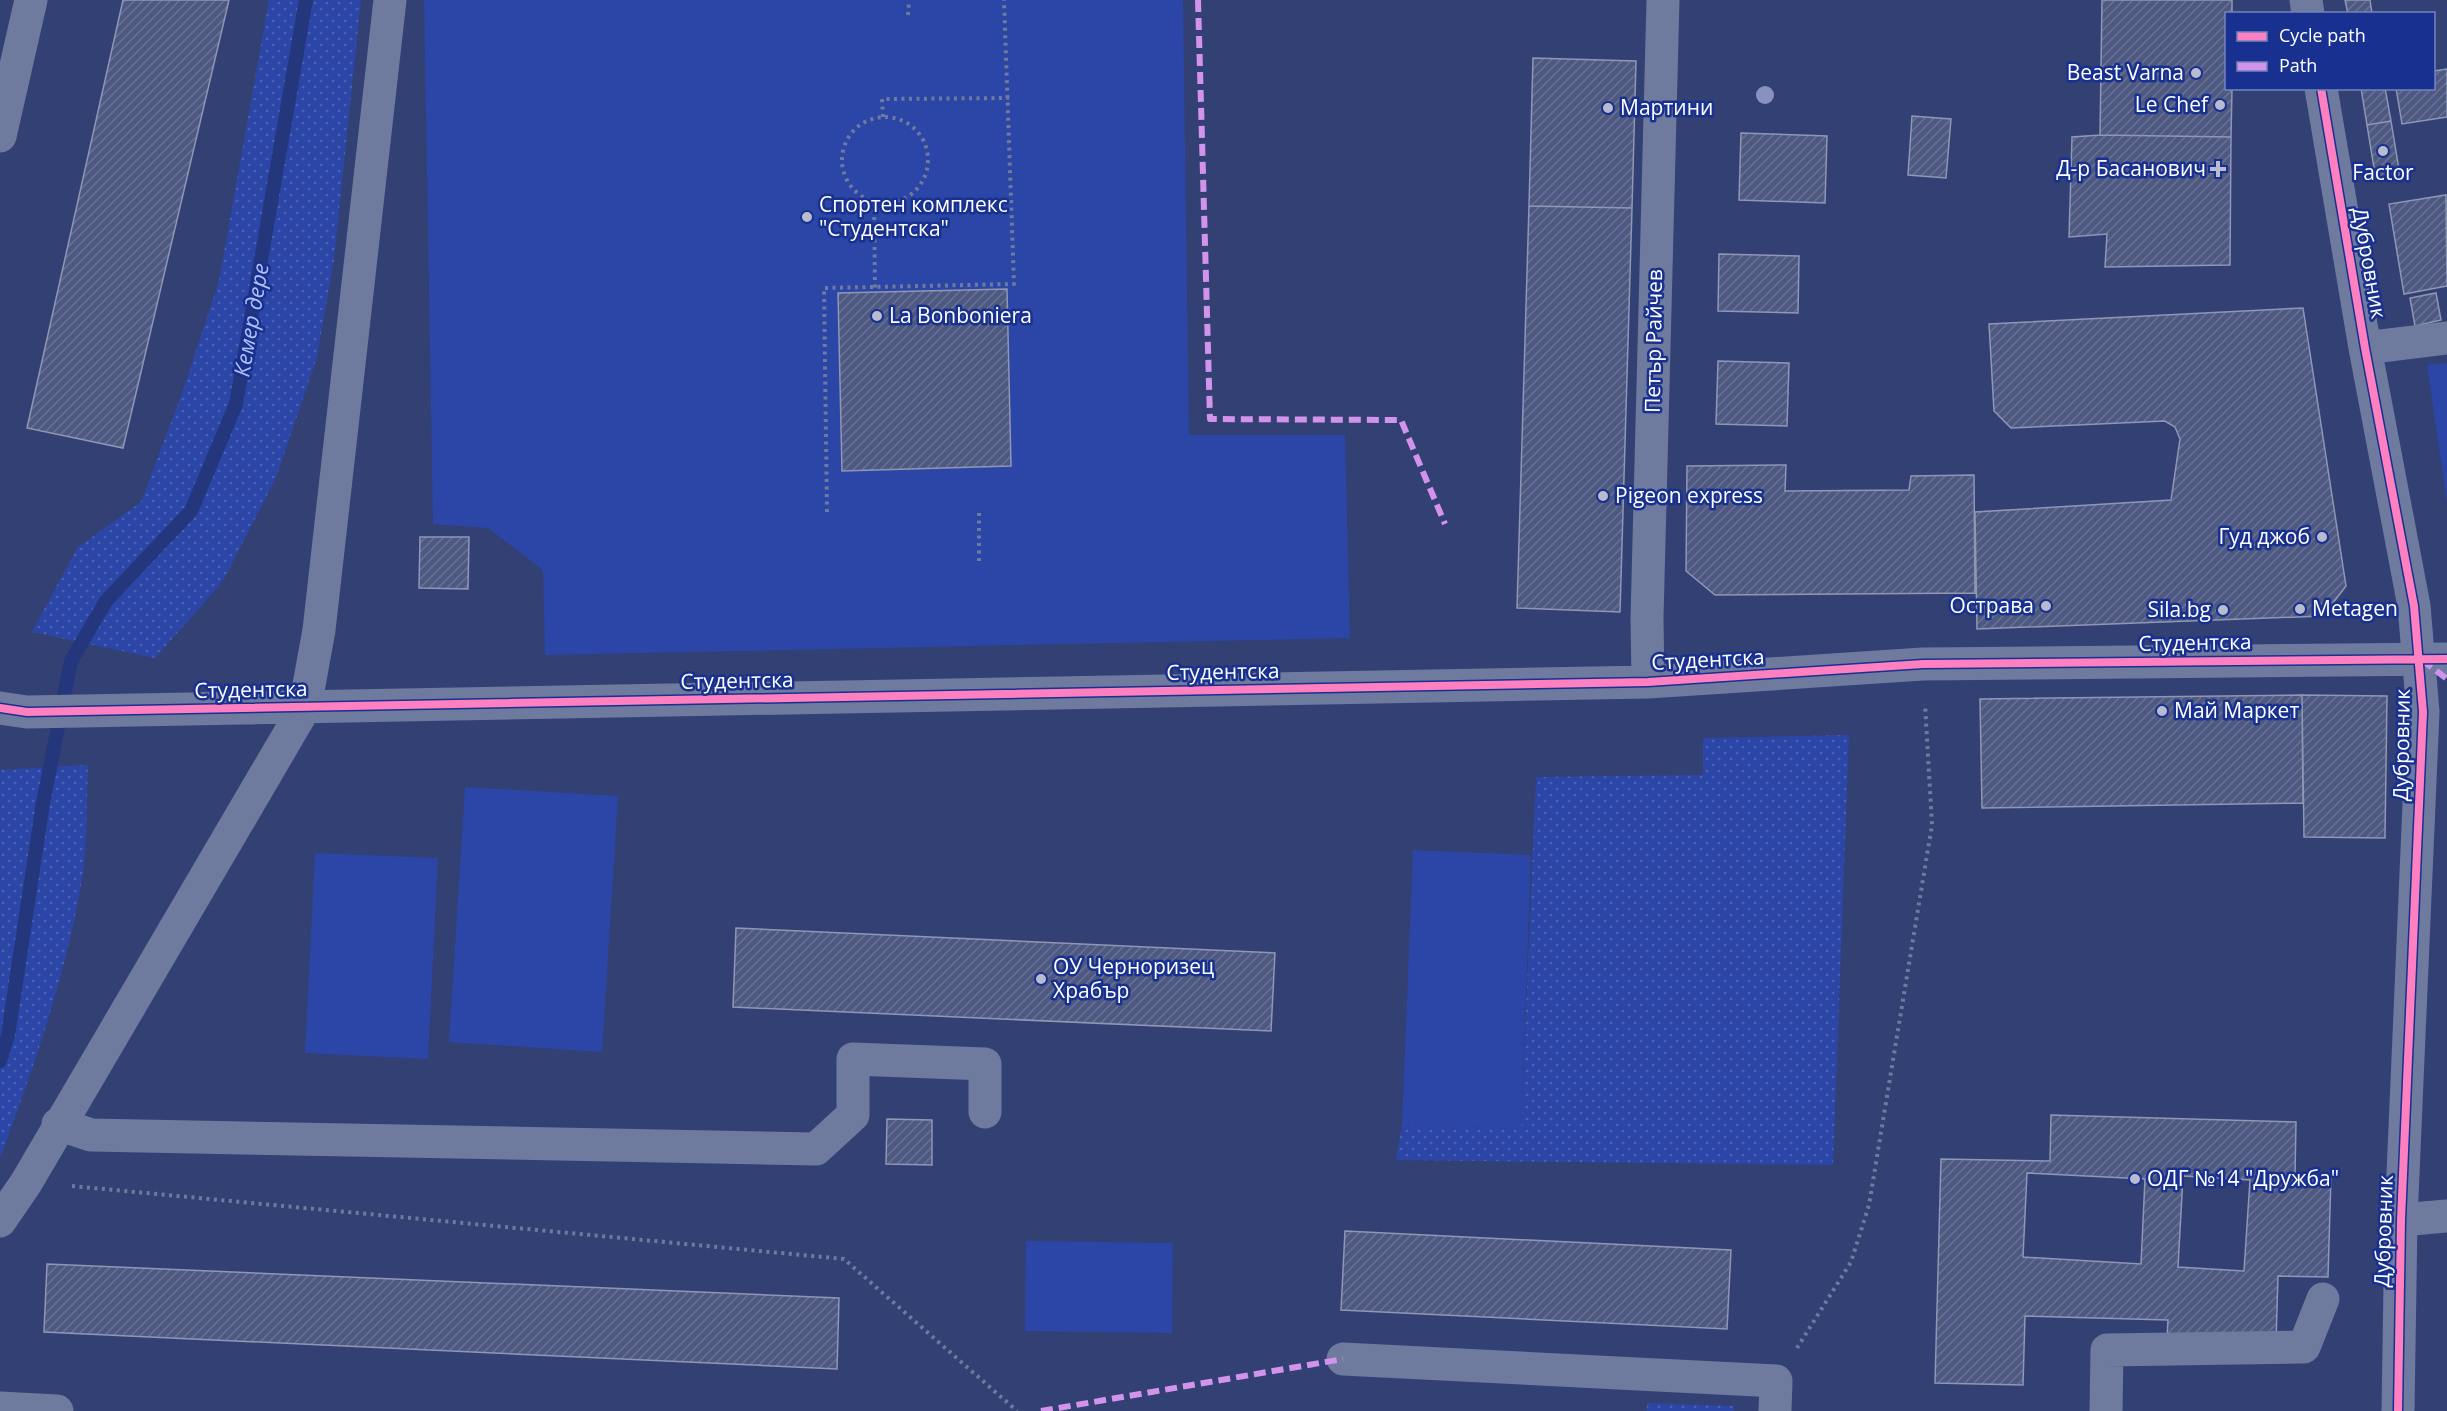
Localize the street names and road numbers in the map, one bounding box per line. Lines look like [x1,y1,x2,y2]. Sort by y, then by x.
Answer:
street label: Дубровник [2346,205,2394,321]
street label: Петър Райчев [1638,269,1668,413]
street label: Студентска [2138,627,2252,657]
street label: Студентска [1651,642,1765,676]
street label: Студентска [1166,656,1280,686]
street label: Студентска [680,665,794,695]
street label: Студентска [194,674,308,704]
street label: Дубровник [2386,688,2416,801]
street label: Дубровник [2367,1174,2399,1288]

